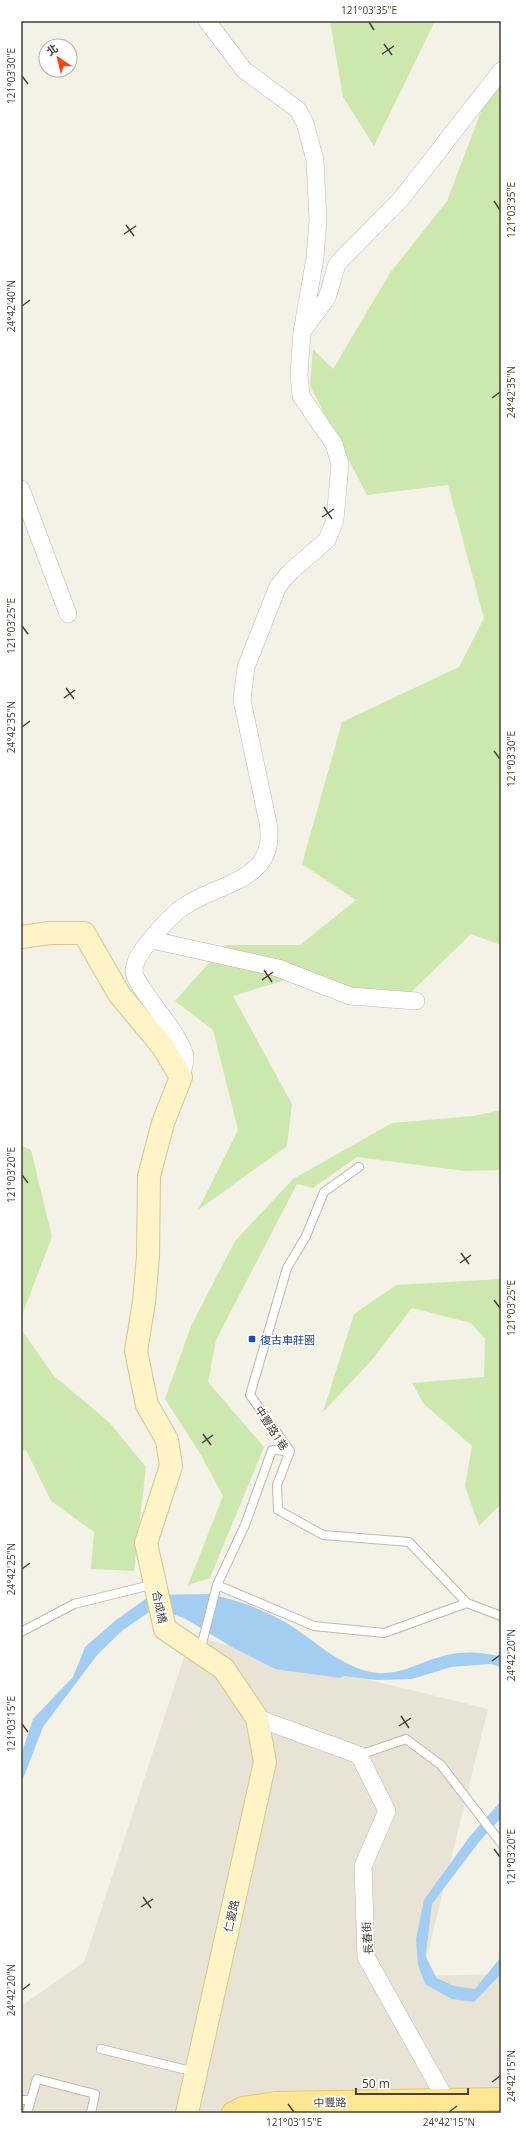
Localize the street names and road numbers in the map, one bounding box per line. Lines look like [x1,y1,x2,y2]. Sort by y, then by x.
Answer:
street label: 中豐路1巷 [252,1403,292,1453]
street label: 合成橋 [149,1589,171,1625]
street label: 仁愛路 [220,1898,242,1934]
street label: 長春街 [358,1921,376,1955]
street label: 中豐路 [313,2094,347,2110]

